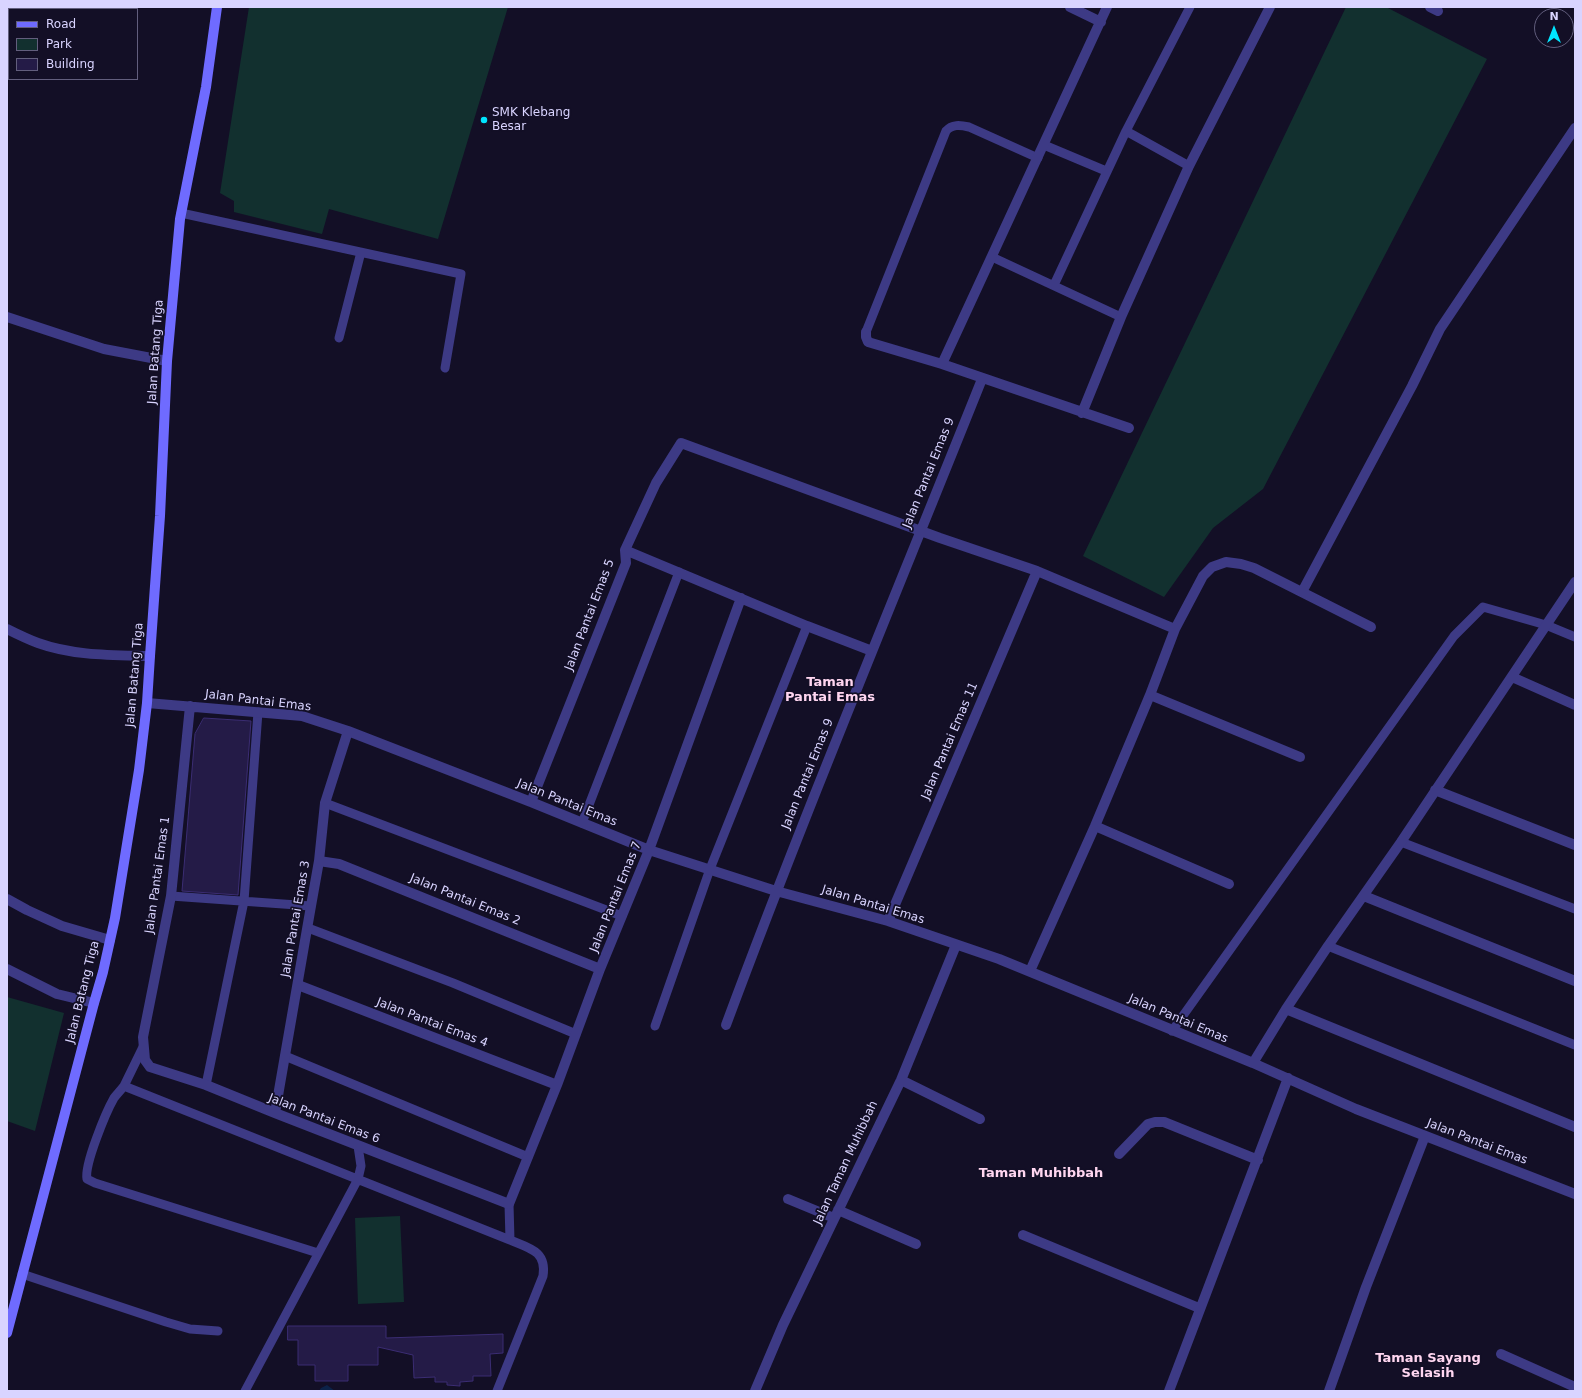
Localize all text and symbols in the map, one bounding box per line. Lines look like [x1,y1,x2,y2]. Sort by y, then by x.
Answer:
legend [8,8,138,80]
north arrow [1534,8,1574,48]
text: N [1549,10,1559,23]
text: Road [46,17,76,31]
text: Park [46,37,72,51]
text: Building [46,57,95,71]
place label: SMK Klebang Besar [492,106,570,134]
marker: SMK Klebang Besar [479,115,489,125]
street label: Jalan Batang Tiga [145,299,167,405]
street label: Jalan Pantai Emas 9 [900,416,958,530]
street label: Jalan Pantai Emas 5 [562,557,618,673]
street label: Jalan Batang Tiga [123,622,147,728]
district label: Taman Pantai Emas [785,675,875,706]
street label: Jalan Pantai Emas 11 [919,680,981,802]
street label: Jalan Pantai Emas [204,687,312,715]
street label: Jalan Pantai Emas 9 [779,717,837,831]
street label: Jalan Pantai Emas [515,776,619,830]
street label: Jalan Pantai Emas 1 [143,815,173,935]
street label: Jalan Pantai Emas 7 [587,840,645,954]
street label: Jalan Pantai Emas 3 [279,860,313,978]
street label: Jalan Pantai Emas 2 [408,871,522,929]
street label: Jalan Pantai Emas [820,883,926,927]
street label: Jalan Batang Tiga [63,939,103,1045]
street label: Jalan Pantai Emas [1126,992,1230,1046]
street label: Jalan Pantai Emas 4 [374,995,490,1051]
street label: Jalan Pantai Emas 6 [266,1091,382,1147]
street label: Jalan Taman Muhibbah [811,1099,881,1227]
street label: Jalan Pantai Emas [1425,1116,1529,1168]
district label: Taman Muhibbah [979,1166,1103,1182]
district label: Taman Sayang Selasih [1375,1351,1481,1382]

